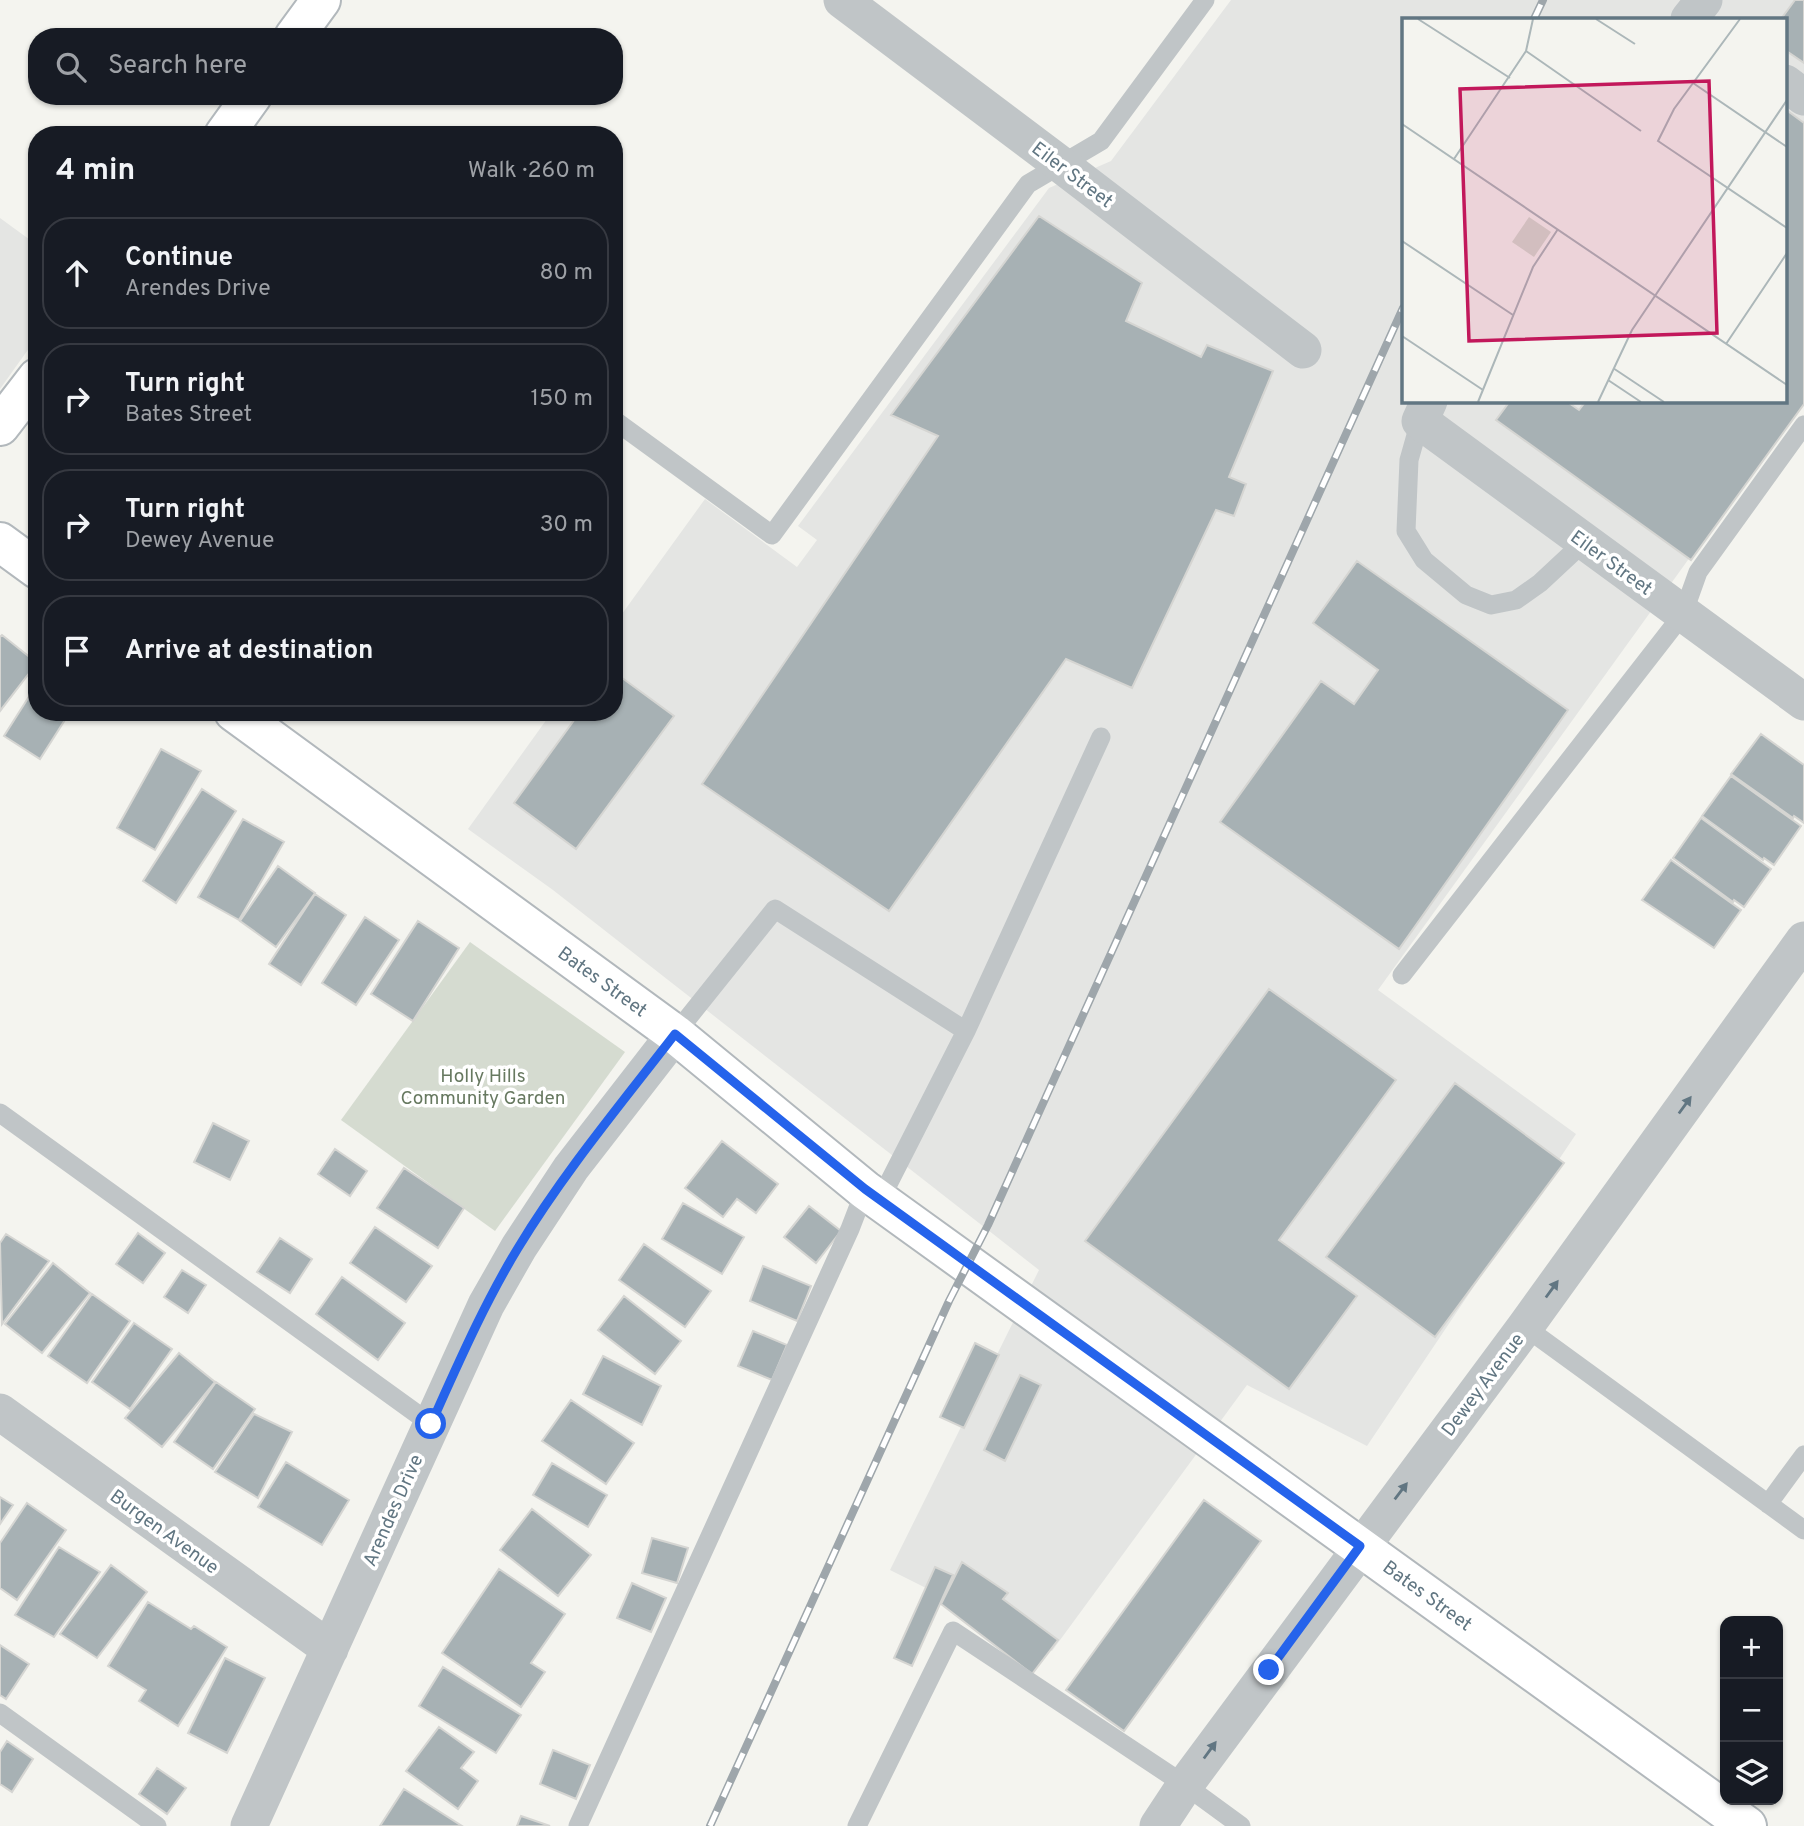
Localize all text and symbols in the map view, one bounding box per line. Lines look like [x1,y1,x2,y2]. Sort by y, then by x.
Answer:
inset map [1402,18,1786,402]
search box [28,28,623,105]
icon: search [52,48,90,86]
text: Search here [108,50,247,83]
street label: Eiler Street [1026,137,1117,214]
text: 4 min [56,153,135,190]
text: Walk · 260 m [468,157,595,186]
text: Continue [125,242,233,275]
icon: ahead [58,254,96,292]
text: 80 m [540,259,593,288]
text: Arendes Drive [125,275,271,304]
text: Turn right [125,368,245,401]
icon: right [58,380,96,418]
text: 150 m [531,385,593,414]
text: Bates Street [125,401,252,430]
text: Turn right [125,494,245,527]
icon: right [58,506,96,544]
text: 30 m [540,511,593,540]
street label: Eiler Street [1565,526,1657,601]
text: Dewey Avenue [125,527,274,556]
icon: arrive [58,632,96,670]
text: Arrive at destination [125,635,373,668]
street label: Bates Street [552,942,651,1023]
park label: Holly Hills Community Garden [400,1065,566,1111]
one-way arrow [1678,1096,1692,1114]
one-way arrow [1545,1280,1559,1298]
street label: Dewey Avenue [1437,1329,1530,1442]
route start [415,1408,446,1439]
street label: Arendes Drive [358,1451,429,1571]
one-way arrow [1394,1482,1408,1500]
street label: Burgen Avenue [105,1485,223,1580]
street label: Bates Street [1377,1556,1476,1637]
map controls [1720,1616,1783,1805]
button: + [1720,1616,1783,1679]
route end [1253,1654,1284,1685]
button: − [1720,1679,1783,1742]
one-way arrow [1203,1741,1217,1759]
button: layers [1720,1742,1783,1805]

